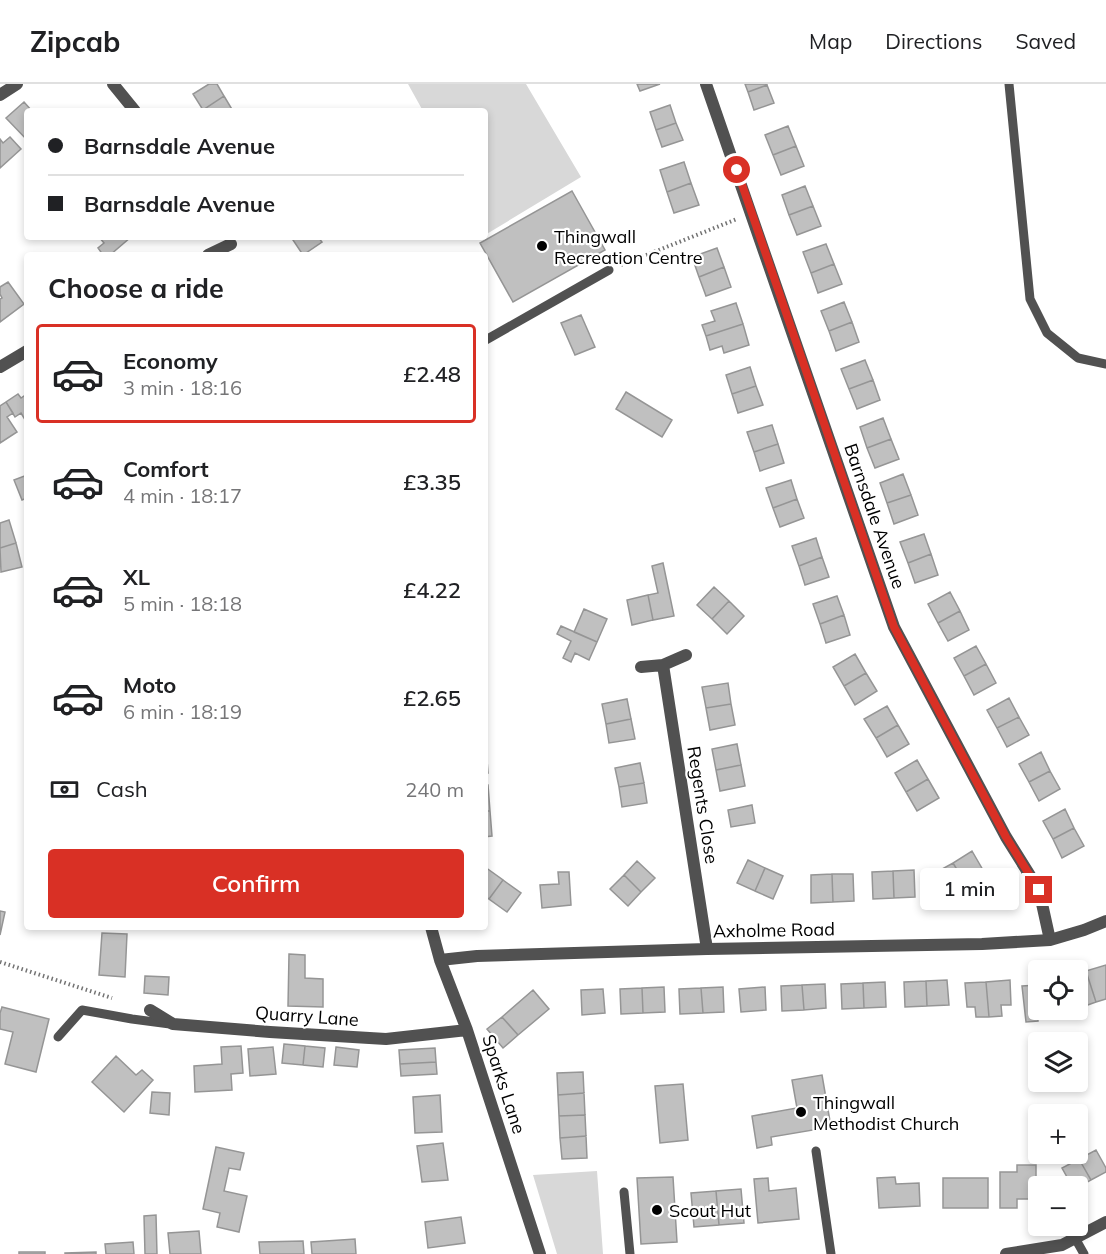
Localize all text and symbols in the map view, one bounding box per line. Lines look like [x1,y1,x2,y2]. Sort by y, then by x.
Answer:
text: Zipcab [30,24,120,59]
text: Map [809,28,852,54]
text: Directions [885,28,982,54]
text: Saved [1015,28,1076,54]
text: Barnsdale Avenue [84,132,275,160]
route start [723,156,750,183]
text: Barnsdale Avenue [84,190,275,218]
place label: Thingwall Recreation Centre [554,225,703,269]
marker: Thingwall Recreation Centre [535,239,549,253]
text: Choose a ride [48,271,224,305]
icon: car [51,347,105,401]
text: Economy [123,347,218,375]
text: £2.48 [403,360,461,388]
text: 3 min · 18:16 [123,375,242,400]
street label: Barnsdale Avenue [839,440,911,592]
icon: car [51,455,105,509]
text: Comfort [123,455,209,483]
text: £3.35 [403,468,461,496]
text: 4 min · 18:17 [123,483,242,508]
icon: car [51,563,105,617]
text: XL [123,563,150,591]
text: £4.22 [403,576,461,604]
text: 5 min · 18:18 [123,591,242,616]
icon: car [51,671,105,725]
text: Moto [123,671,176,699]
text: £2.65 [403,684,461,712]
text: 6 min · 18:19 [123,699,242,724]
street label: Regents Close [682,745,724,865]
icon: cash [48,773,81,806]
text: Cash [96,775,148,803]
text: 240 m [405,777,464,802]
button: Confirm [48,849,464,918]
callout: 1 min [919,869,1018,911]
text: 1 min [944,876,995,901]
route end [1025,876,1052,903]
street label: Axholme Road [713,917,835,943]
map controls [1028,960,1088,1236]
button: locate [1028,960,1088,1020]
street label: Quarry Lane [254,1001,360,1031]
street label: Sparks Lane [477,1031,531,1137]
button: layers [1028,1032,1088,1092]
place label: Thingwall Methodist Church [813,1091,959,1135]
button: + [1028,1104,1088,1164]
marker: Thingwall Methodist Church [794,1105,808,1119]
button: − [1028,1176,1088,1236]
place label: Scout Hut [669,1199,751,1222]
marker: Scout Hut [650,1203,664,1217]

